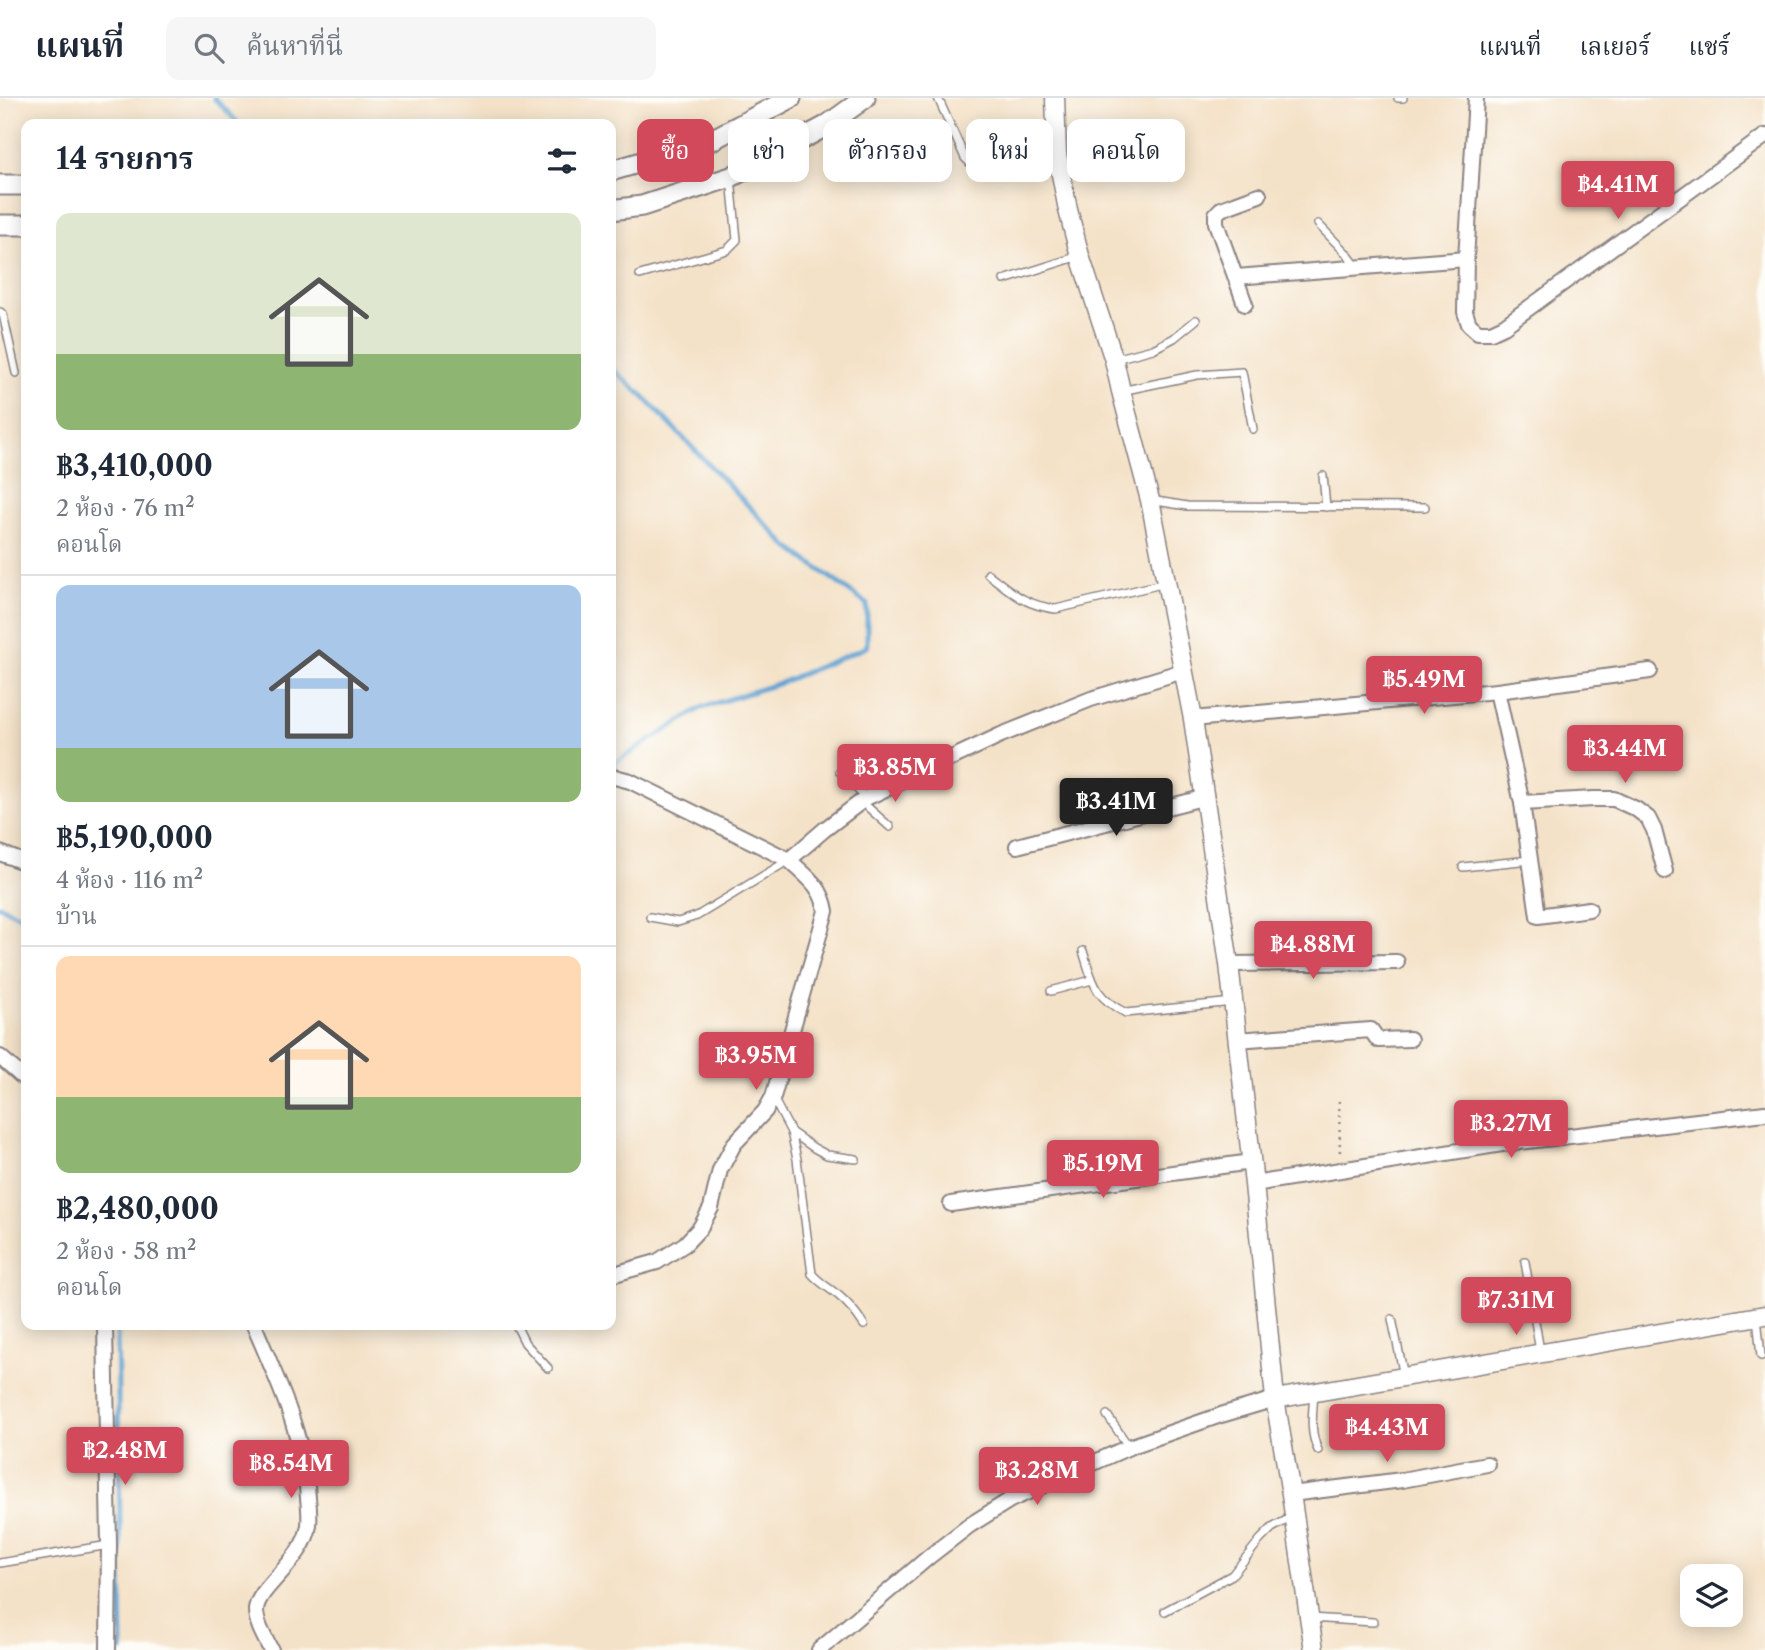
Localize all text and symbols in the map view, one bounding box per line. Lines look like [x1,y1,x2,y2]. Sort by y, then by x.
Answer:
search box [166,17,656,80]
text: แผนที่ [35,25,124,66]
icon: search [190,29,228,67]
text: ค้นหาที่นี่ [246,30,343,62]
text: แผนที่ [1479,32,1542,61]
text: เลเยอร์ [1580,32,1651,61]
text: แชร์ [1689,32,1730,61]
chip: ซื้อ [637,119,714,182]
chip: เช่า [728,119,809,182]
chip: ตัวกรอง [823,119,952,182]
chip: ใหม่ [966,119,1053,182]
chip: คอนโด [1067,119,1185,182]
text: 14 รายการ [56,140,194,177]
icon: filters [543,142,581,180]
pin: ฿4.41M [1561,162,1675,221]
text: ฿4.41M [1577,170,1659,198]
icon: home [256,259,382,385]
text: ฿3,410,000 [56,447,213,484]
text: 2 ห้อง · 76 m² [56,494,195,522]
text: คอนโด [56,530,123,558]
icon: home [256,631,382,757]
pin: ฿5.49M [1367,656,1481,716]
text: ฿5.49M [1382,665,1466,693]
pin: ฿3.44M [1568,726,1682,785]
text: ฿3.44M [1583,734,1667,762]
pin: ฿3.85M [838,744,952,804]
text: ฿3.85M [853,753,937,781]
pin: ฿3.41M [1059,778,1173,838]
text: ฿3.41M [1076,787,1156,815]
text: ฿5,190,000 [56,819,213,856]
text: 4 ห้อง · 116 m² [56,866,203,894]
text: บ้าน [56,902,97,930]
pin: ฿4.88M [1256,922,1370,981]
text: ฿4.88M [1270,930,1356,958]
icon: home [256,1002,382,1128]
pin: ฿3.95M [699,1032,813,1092]
text: ฿3.95M [715,1041,797,1069]
pin: ฿3.27M [1454,1100,1568,1160]
text: ฿3.27M [1470,1109,1552,1137]
pin: ฿5.19M [1046,1140,1160,1200]
text: ฿5.19M [1063,1149,1143,1177]
text: ฿2,480,000 [56,1190,219,1227]
text: 2 ห้อง · 58 m² [56,1237,196,1265]
text: คอนโด [56,1273,123,1301]
pin: ฿7.31M [1459,1278,1573,1337]
text: ฿7.31M [1477,1286,1555,1314]
pin: ฿4.43M [1330,1404,1444,1464]
text: ฿4.43M [1345,1413,1429,1441]
pin: ฿2.48M [68,1428,182,1487]
text: ฿2.48M [82,1436,168,1464]
pin: ฿8.54M [234,1440,348,1500]
pin: ฿3.28M [980,1448,1094,1507]
text: ฿8.54M [249,1449,333,1477]
text: ฿3.28M [995,1456,1079,1484]
map controls [1680,1564,1743,1627]
button: layers [1680,1564,1743,1627]

